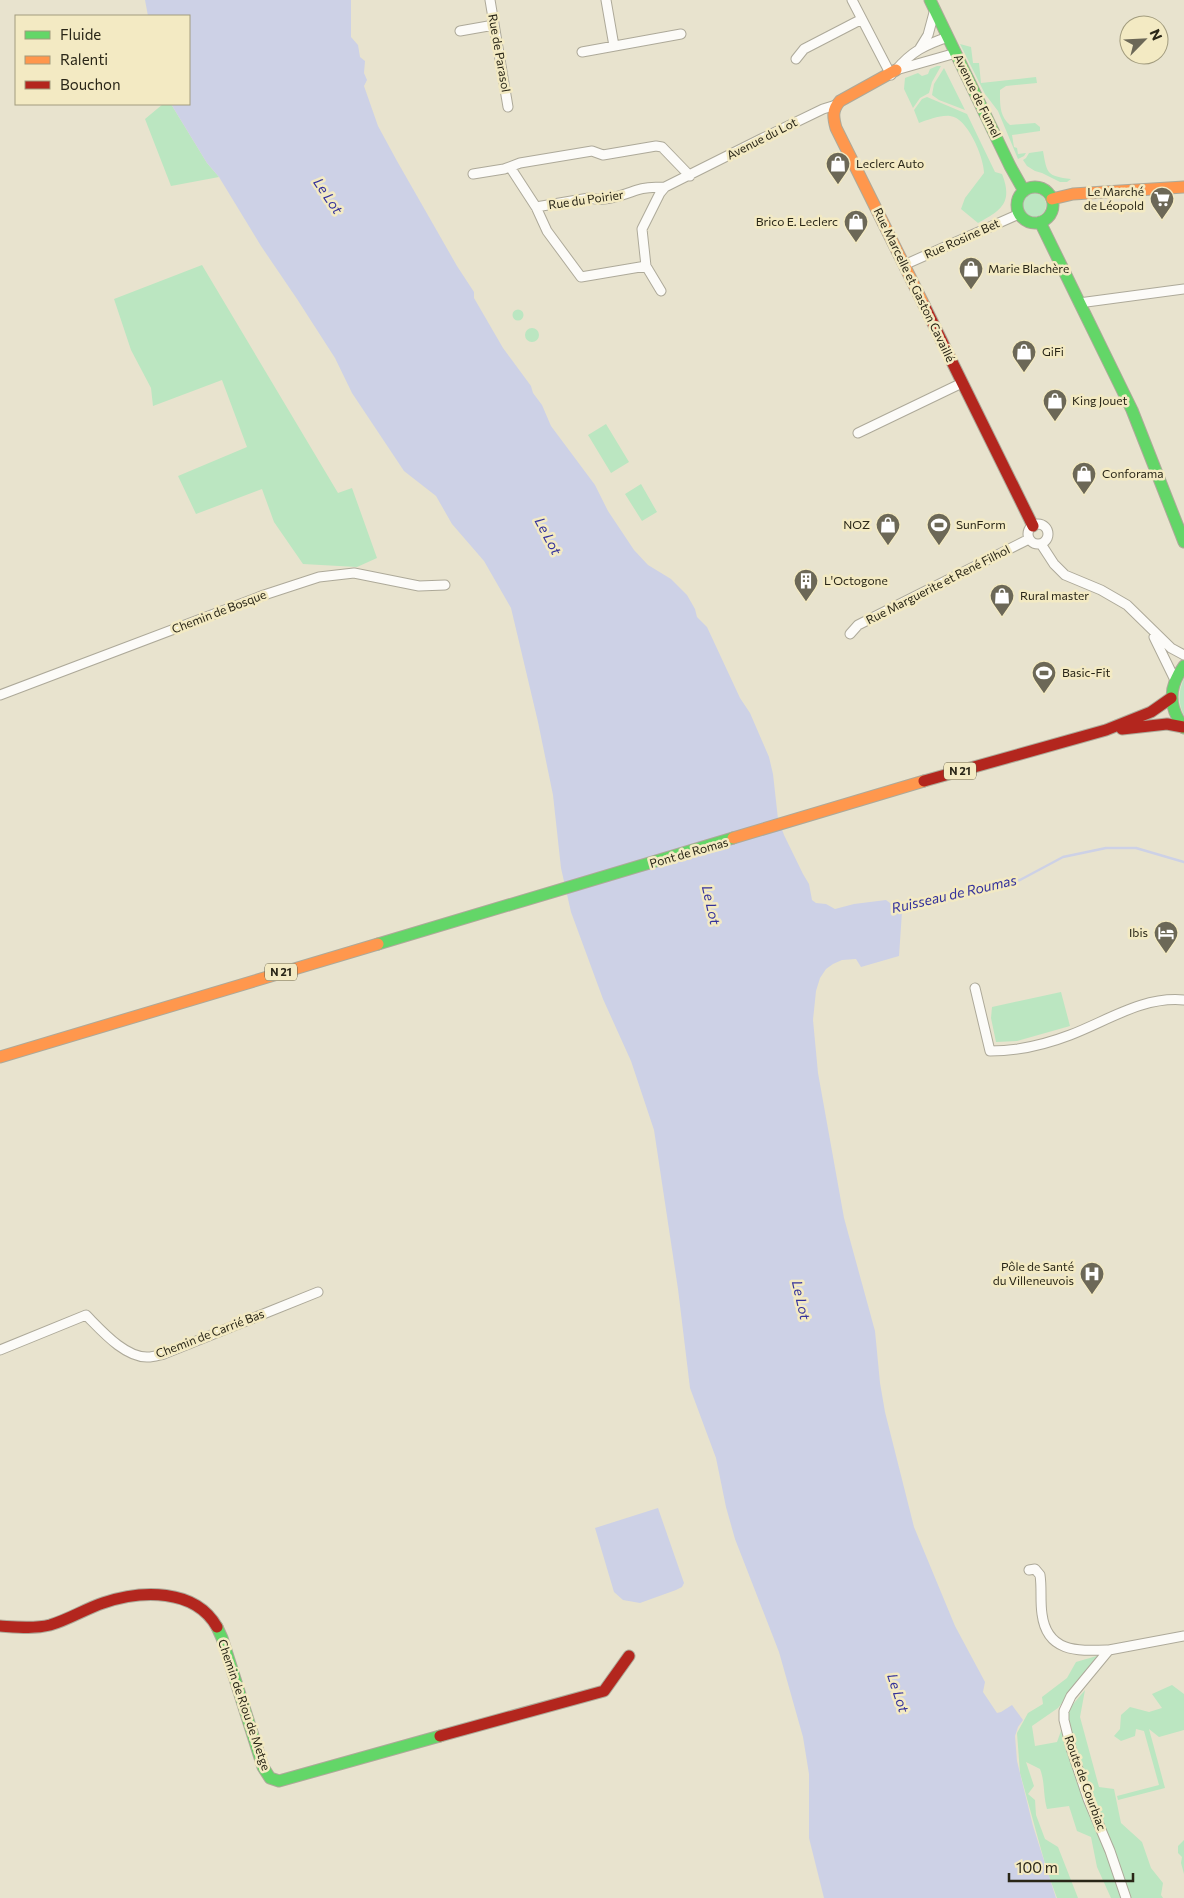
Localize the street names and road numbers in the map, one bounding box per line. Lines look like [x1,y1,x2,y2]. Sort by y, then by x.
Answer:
street label: Rue de Parasol [486,13,514,93]
street label: Avenue de Fumel [952,52,1004,140]
street label: Avenue du Lot [724,114,799,162]
street label: Rue du Poirier [547,187,625,211]
street label: Rue Marcelle et Gaston Cavaillé [871,205,958,364]
street label: Rue Rosine Bet [922,215,1001,261]
street label: Rue Marguerite et René Filhol [863,542,1012,627]
street label: Chemin de Bosque [169,587,268,636]
road number: N 21 [944,762,976,779]
street label: Pont de Romas [648,834,730,870]
road number: N 21 [265,964,297,980]
street label: Chemin de Carrié Bas [153,1306,266,1360]
street label: Chemin de Riou de Metge [216,1637,274,1772]
street label: Route de Courbiac [1062,1733,1110,1832]

